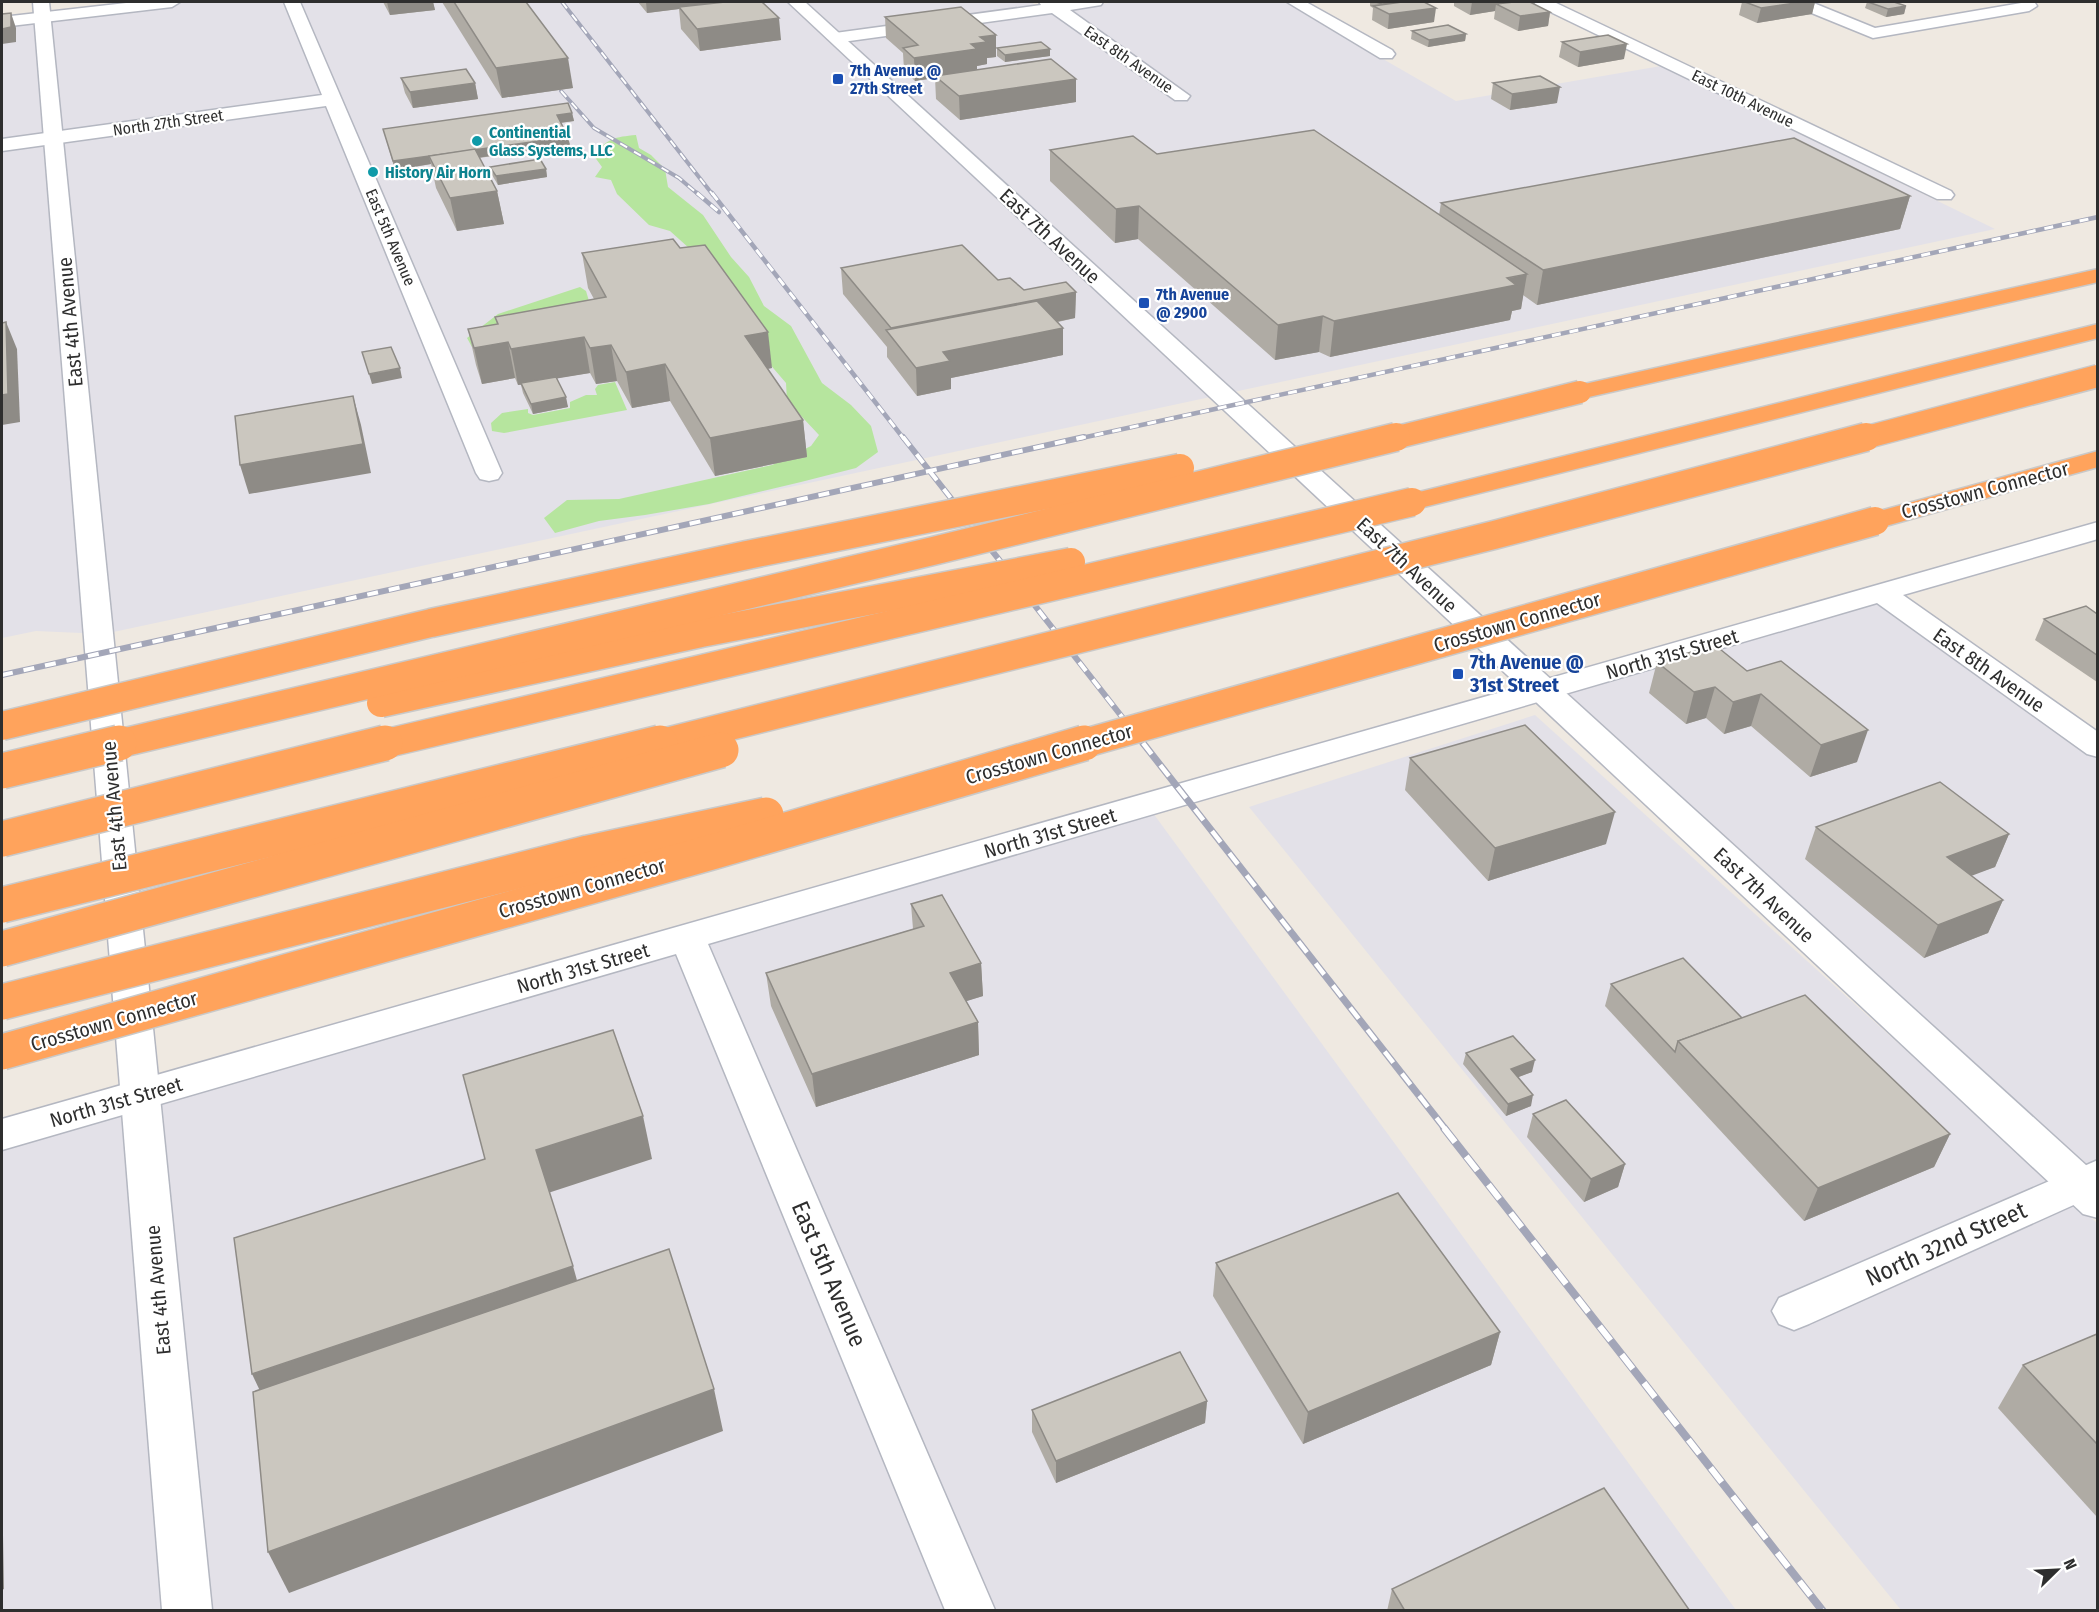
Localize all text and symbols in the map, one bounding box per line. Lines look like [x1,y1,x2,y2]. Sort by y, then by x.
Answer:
street label: East 8th Avenue [1081,22,1177,97]
place label: 7th Avenue @ 27th Street [849,61,941,98]
street label: East 10th Avenue [1689,66,1797,131]
marker: 7th Avenue @ 27th Street [831,72,845,86]
street label: North 27th Street [112,105,225,140]
place label: Continential Glass Systems, LLC [489,123,613,160]
marker: Continential Glass Systems, LLC [470,134,484,148]
place label: History Air Horn [385,163,491,182]
marker: History Air Horn [366,165,380,179]
street label: East 7th Avenue [995,183,1105,289]
street label: East 5th Avenue [362,186,420,289]
street label: East 4th Avenue [52,256,88,388]
place label: 7th Avenue @ 2900 [1156,285,1229,322]
marker: 7th Avenue @ 2900 [1137,296,1151,310]
street label: Crosstown Connector [1899,456,2071,524]
street label: East 7th Avenue [1352,512,1462,618]
street label: Crosstown Connector [1431,587,1603,657]
street label: North 31st Street [1603,623,1741,684]
street label: East 8th Avenue [1929,623,2049,717]
place label: 7th Avenue @ 31st Street [1469,650,1584,697]
marker: 7th Avenue @ 31st Street [1451,667,1465,681]
street label: Crosstown Connector [963,719,1135,789]
street label: East 4th Avenue [96,740,132,872]
street label: North 31st Street [981,802,1119,863]
street label: East 7th Avenue [1709,842,1819,948]
street label: Crosstown Connector [496,853,668,923]
street label: North 31st Street [514,937,652,998]
street label: Crosstown Connector [28,986,200,1056]
street label: North 31st Street [47,1071,185,1132]
street label: North 32nd Street [1861,1196,2031,1292]
street label: East 5th Avenue [786,1197,872,1351]
street label: East 4th Avenue [140,1224,176,1356]
north arrow [2027,1540,2087,1600]
text: N [2060,1556,2081,1572]

